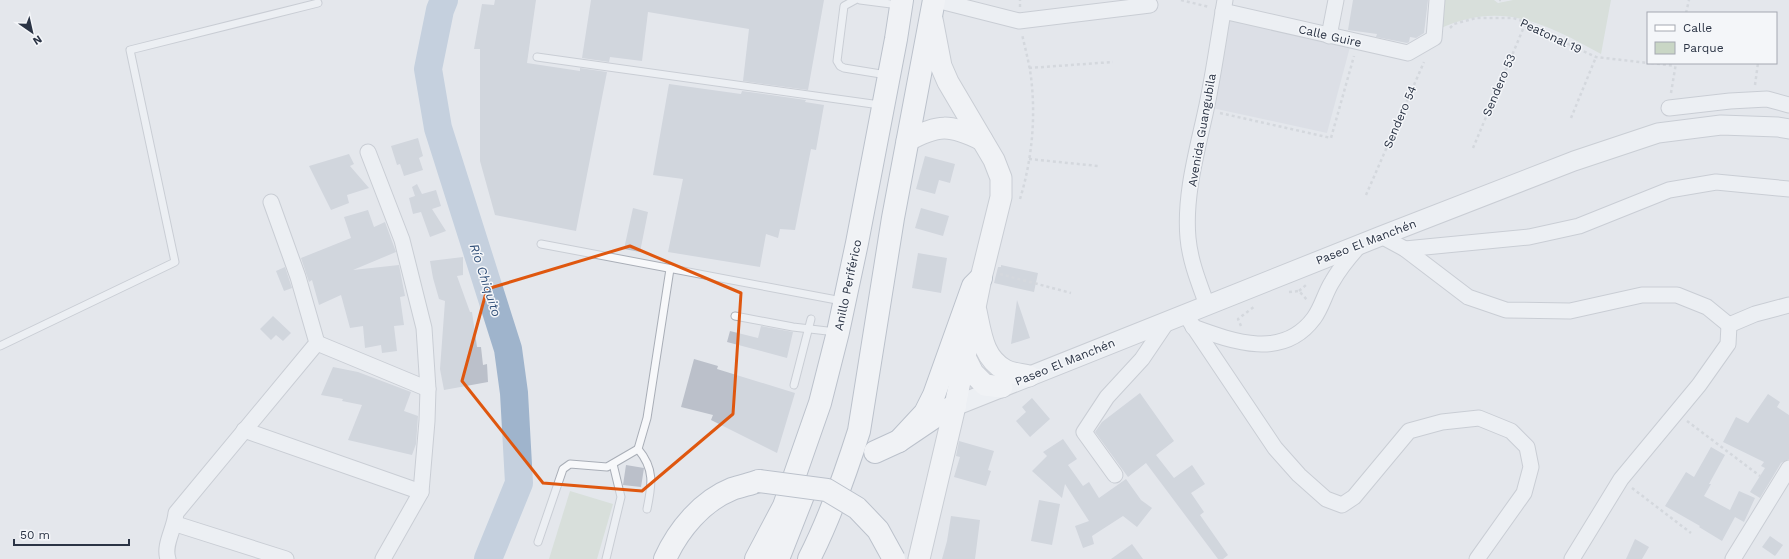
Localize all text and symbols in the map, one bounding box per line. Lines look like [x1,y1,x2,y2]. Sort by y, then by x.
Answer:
north arrow [12,12,52,52]
legend [1647,12,1777,64]
street label: Peatonal 19 [1518,16,1584,56]
text: Calle [1683,21,1712,35]
street label: Calle Guire [1297,22,1363,50]
text: N [30,32,44,48]
text: Parque [1683,41,1724,55]
street label: Sendero 53 [1480,52,1518,118]
street label: Avenida Guangubila [1185,72,1219,188]
street label: Sendero 54 [1381,84,1419,150]
street label: Paseo El Manchén [1314,216,1418,268]
street label: Anillo Periférico [831,238,865,332]
water label: Río Chiquito [467,242,504,318]
street label: Paseo El Manchén [1013,336,1117,388]
scale bar [14,521,129,547]
text: 50 m [20,528,50,542]

